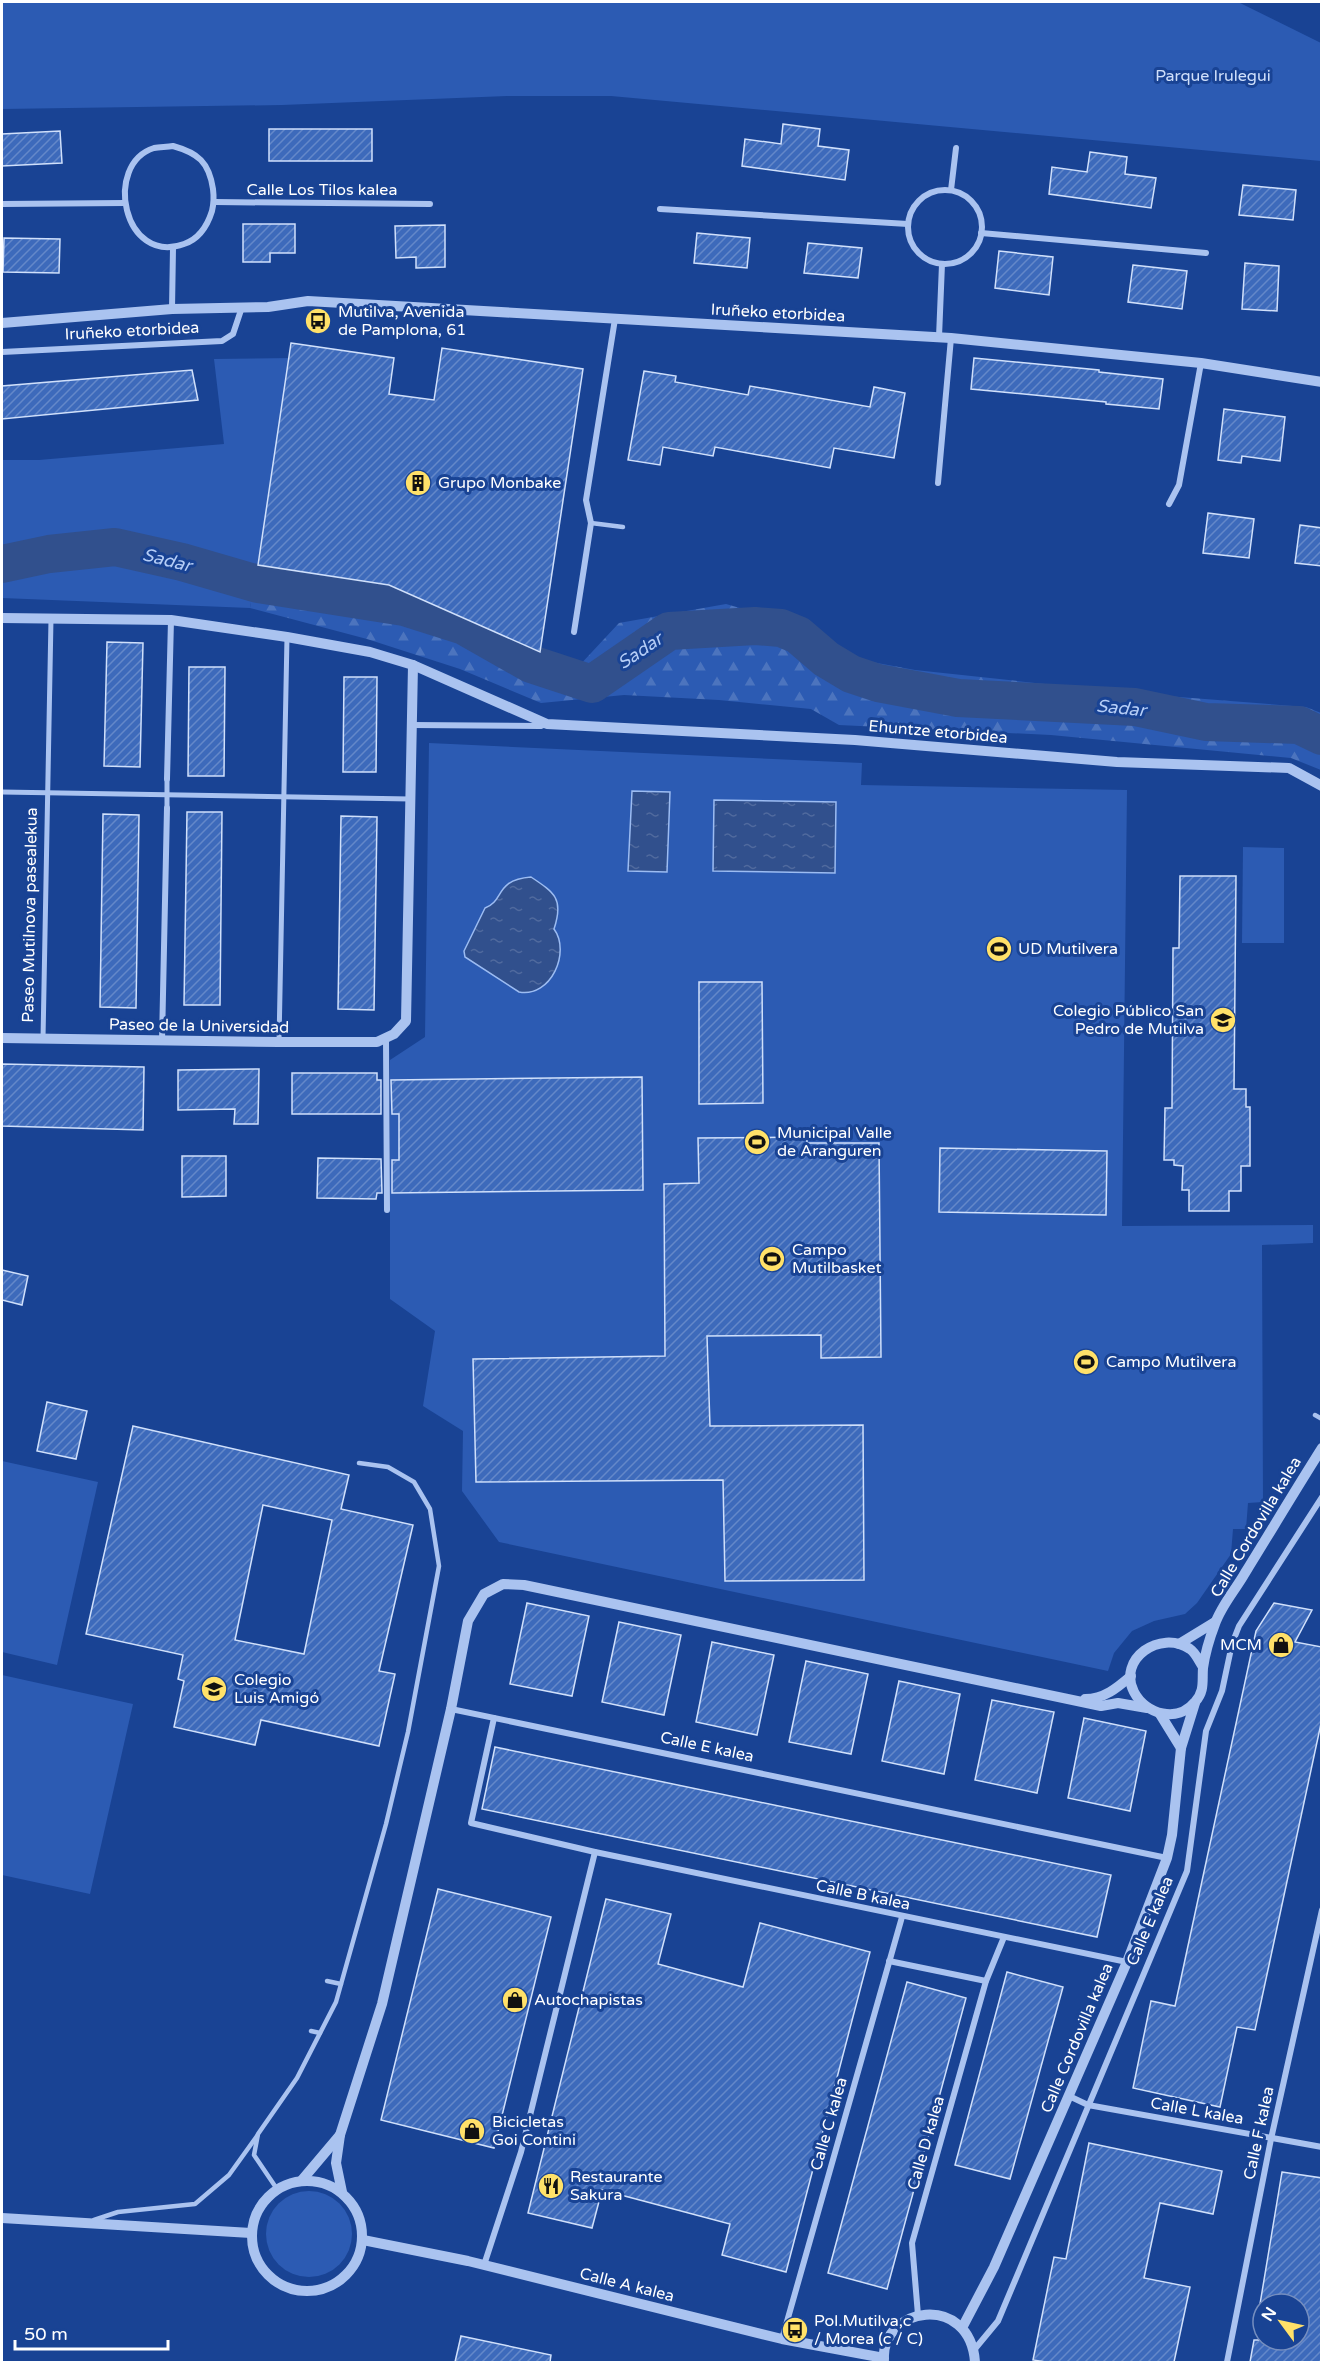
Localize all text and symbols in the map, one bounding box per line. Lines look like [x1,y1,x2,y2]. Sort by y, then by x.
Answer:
park label: Parque Irulegui [1155,66,1271,86]
street label: Calle Los Tilos kalea [247,180,397,200]
street label: Iruñeko etorbidea [710,299,846,327]
place label: Mutilva, Avenida de Pamplona, 61 [338,302,466,340]
bus stop icon: Mutilva, Avenida de Pamplona, 61 [303,306,333,336]
street label: Iruñeko etorbidea [64,317,200,345]
building icon: Grupo Monbake [403,468,433,498]
place label: Grupo Monbake [438,473,561,493]
water label: Sadar [140,543,196,577]
water label: Sadar [613,627,668,674]
water label: Sadar [1095,694,1149,722]
street label: Ehuntze etorbidea [868,716,1008,748]
street label: Paseo Mutilnova pasealekua [18,807,42,1023]
sports icon: UD Mutilvera [984,934,1014,964]
place label: UD Mutilvera [1018,939,1118,959]
place label: Colegio Público San Pedro de Mutilva [1053,1001,1204,1039]
school or university icon: Colegio Público San Pedro de Mutilva [1208,1005,1238,1035]
street label: Paseo de la Universidad [109,1014,289,1038]
place label: Municipal Valle de Aranguren [777,1123,892,1161]
sports icon: Municipal Valle de Aranguren [742,1127,772,1157]
place label: Campo Mutilbasket [792,1240,882,1278]
sports icon: Campo Mutilbasket [757,1244,787,1274]
sports icon: Campo Mutilvera [1071,1347,1101,1377]
place label: Campo Mutilvera [1106,1352,1236,1372]
street label: Calle Cordovilla kalea [1206,1453,1306,1601]
shop icon: MCM [1266,1630,1296,1660]
place label: MCM [1220,1635,1262,1655]
place label: Colegio Luis Amigó [234,1670,319,1708]
school or university icon: Colegio Luis Amigó [199,1674,229,1704]
street label: Calle E kalea [658,1727,756,1767]
street label: Calle E kalea [1122,1873,1178,1969]
street label: Calle B kalea [814,1875,912,1915]
street label: Calle Cordovilla kalea [1036,1960,1118,2116]
shop icon: Autochapistas [500,1985,530,2015]
place label: Autochapistas [534,1990,643,2010]
street label: Calle C kalea [806,2075,852,2173]
street label: Calle F kalea [1239,2085,1279,2181]
street label: Calle L kalea [1149,2093,1245,2129]
street label: Calle D kalea [903,2094,949,2192]
place label: Bicicletas Goi Contini [492,2112,576,2150]
shop icon: Bicicletas Goi Contini [457,2116,487,2146]
place label: Restaurante Sakura [570,2167,663,2205]
restaurant icon: Restaurante Sakura [536,2171,566,2201]
street label: Calle A kalea [578,2264,676,2306]
north arrow [1251,2292,1311,2352]
text: N [1257,2304,1281,2325]
place label: Pol.Mutilva,c / Morea (c / C) [814,2311,923,2349]
scale bar [15,2313,168,2351]
bus stop icon: Pol.Mutilva,c / Morea (c / C) [780,2315,810,2345]
text: 50 m [24,2323,68,2345]

